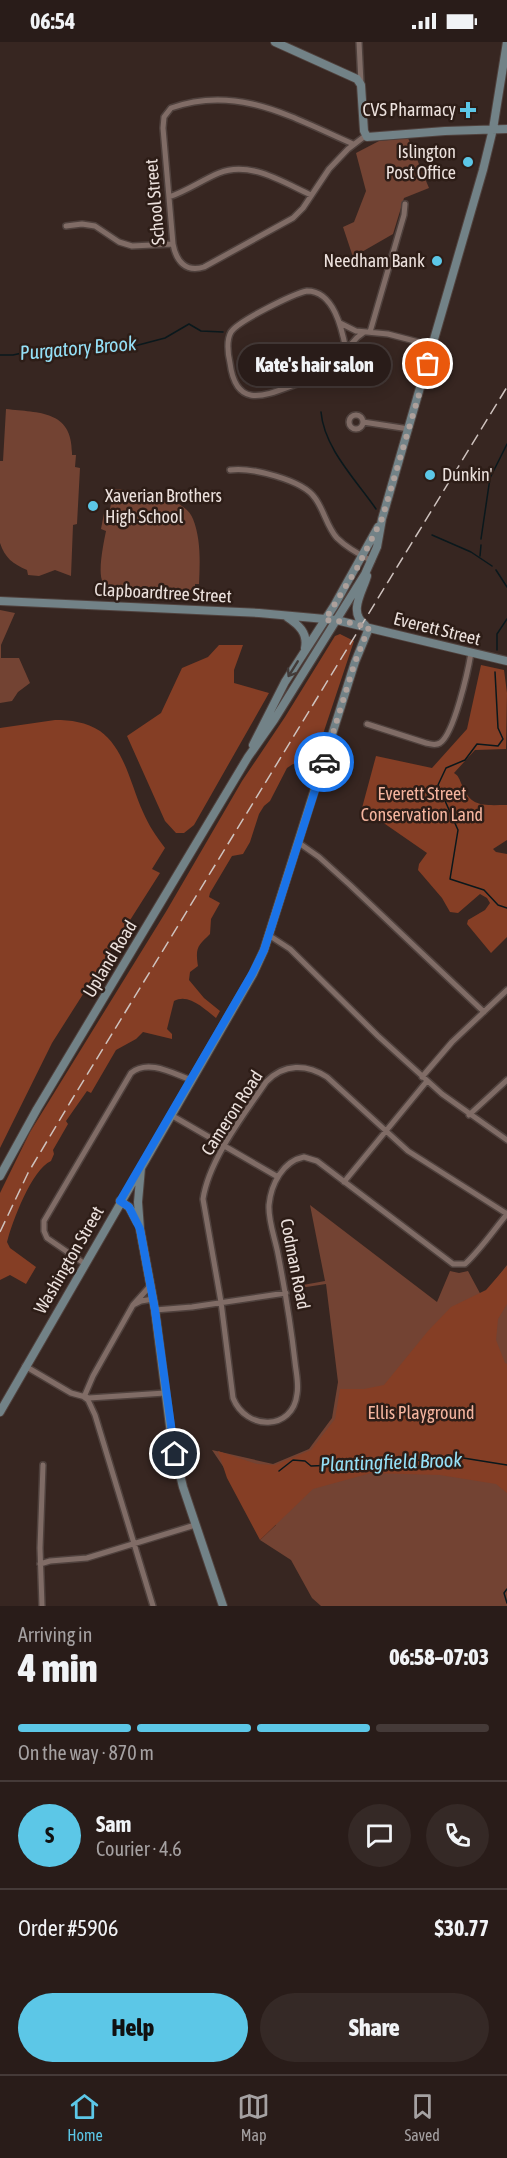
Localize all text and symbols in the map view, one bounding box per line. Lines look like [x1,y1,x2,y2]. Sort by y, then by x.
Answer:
text: 06:54 [30,8,75,34]
place label: CVS Pharmacy [362,99,456,120]
marker: CVS Pharmacy [461,103,475,117]
place label: Islington Post Office [386,141,456,183]
marker: Islington Post Office [461,155,475,169]
street label: School Street [140,158,169,246]
place label: Needham Bank [324,250,425,271]
marker: Needham Bank [430,254,444,268]
water label: Purgatory Brook [19,331,138,364]
pin [402,338,453,389]
callout: Kate's hair salon [239,343,392,385]
icon: bag [411,347,444,380]
text: Kate's hair salon [255,353,374,376]
place label: Dunkin' [442,464,492,485]
marker: Dunkin' [423,468,437,482]
place label: Xaverian Brothers High School [105,485,222,527]
marker: Xaverian Brothers High School [86,499,100,513]
street label: Clapboardtree Street [94,578,232,607]
street label: Everett Street [391,608,483,649]
one-way arrow [286,660,298,677]
courier [294,732,354,792]
icon: car [308,746,341,779]
park label: Everett Street Conservation Land [361,783,483,825]
street label: Upland Road [78,916,141,1001]
street label: Cameron Road [196,1066,267,1159]
street label: Washington Street [29,1202,108,1317]
street label: Codman Road [276,1217,315,1311]
park label: Ellis Playground [367,1402,475,1423]
pin [149,1428,200,1479]
icon: home [158,1437,191,1470]
water label: Plantingfield Brook [320,1448,463,1475]
text: Arriving in [18,1623,92,1646]
text: 06:58–07:03 [389,1644,489,1670]
text: 4 min [18,1646,98,1690]
text: On the way · 870 m [18,1741,154,1764]
button: chat [348,1804,411,1867]
button: phone [426,1804,489,1867]
text: Sam [96,1811,131,1837]
text: S [45,1822,54,1848]
text: Courier · 4.6 [96,1837,182,1860]
text: Order #5906 [18,1915,118,1941]
text: $30.77 [434,1915,489,1941]
button: Help [18,1993,248,2062]
button: Share [260,1993,489,2062]
tab: Home [67,2090,103,2144]
tab: Map [237,2090,270,2144]
tab: Saved [404,2090,440,2144]

